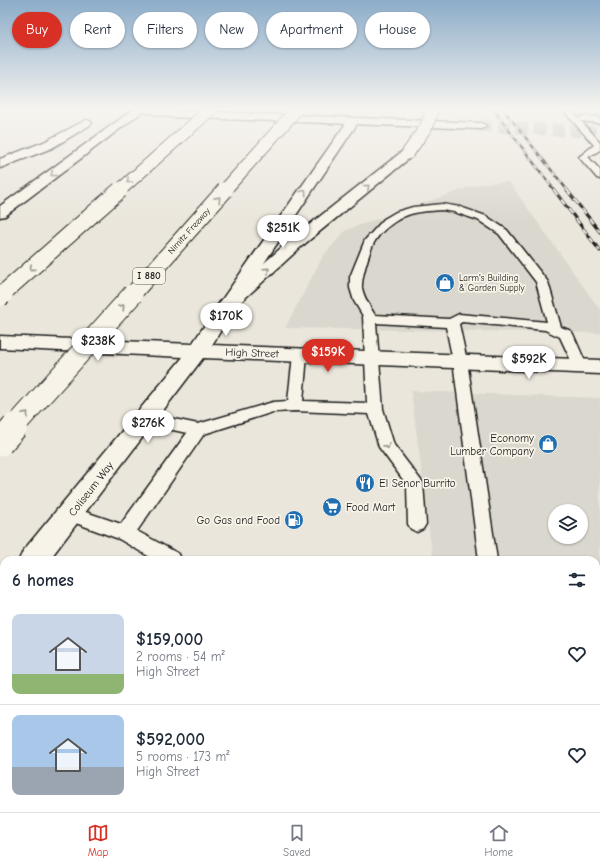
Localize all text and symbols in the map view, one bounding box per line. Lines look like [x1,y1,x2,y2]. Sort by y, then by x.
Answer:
chip: Buy [12,12,62,48]
chip: Rent [70,12,125,48]
chip: Filters [133,12,197,48]
chip: New [205,12,258,48]
chip: Apartment [266,12,357,48]
chip: House [365,12,430,48]
one-way arrow [51,169,58,176]
one-way arrow [127,177,134,184]
one-way arrow [362,185,370,192]
one-way arrow [299,189,307,196]
one-way arrow [213,196,220,204]
street label: Nimitz Freeway [166,205,213,256]
pin: $251K [255,215,311,249]
text: $251K [266,220,300,235]
one-way arrow [29,263,37,270]
road number: I 880 [133,268,165,284]
one-way arrow [262,268,269,275]
shop icon: Larm's Building & Garden Supply [434,272,456,294]
place label: Larm's Building & Garden Supply [459,273,526,293]
pin: $170K [198,303,254,337]
one-way arrow [117,304,124,311]
text: $170K [209,308,243,323]
pin: $238K [70,328,126,362]
text: $238K [81,333,115,348]
pin: $159K [300,339,356,373]
text: $159K [311,344,345,359]
street label: High Street [225,346,280,360]
pin: $592K [501,346,557,380]
text: $592K [511,351,547,366]
pin: $276K [120,410,176,444]
one-way arrow [21,411,29,419]
text: $276K [131,415,165,430]
place label: Economy Lumber Company [450,432,534,458]
shop icon: Economy Lumber Company [537,433,559,455]
one-way arrow [382,441,390,449]
street label: Coliseum Way [66,459,116,519]
restaurant icon: El Senor Burrito [354,472,376,494]
place label: El Senor Burrito [379,477,456,490]
supermarket icon: Food Mart [321,496,343,518]
place label: Food Mart [346,501,396,514]
map controls [548,504,588,544]
button: layers [548,504,588,544]
fuel station icon: Go Gas and Food [283,509,305,531]
place label: Go Gas and Food [196,514,280,527]
icon: filters [566,569,588,591]
text: 6 homes [12,571,74,590]
icon: home [44,630,92,678]
text: $159,000 [136,630,203,649]
icon: heart [566,643,588,665]
text: 2 rooms · 54 m² [136,649,225,664]
text: High Street [136,664,199,679]
text: $592,000 [136,730,205,749]
icon: home [44,731,92,779]
icon: heart [566,744,588,766]
text: 5 rooms · 173 m² [136,749,229,764]
text: High Street [136,764,199,779]
tab: Map [87,822,109,859]
tab: Saved [283,822,311,859]
tab: Home [485,822,513,859]

